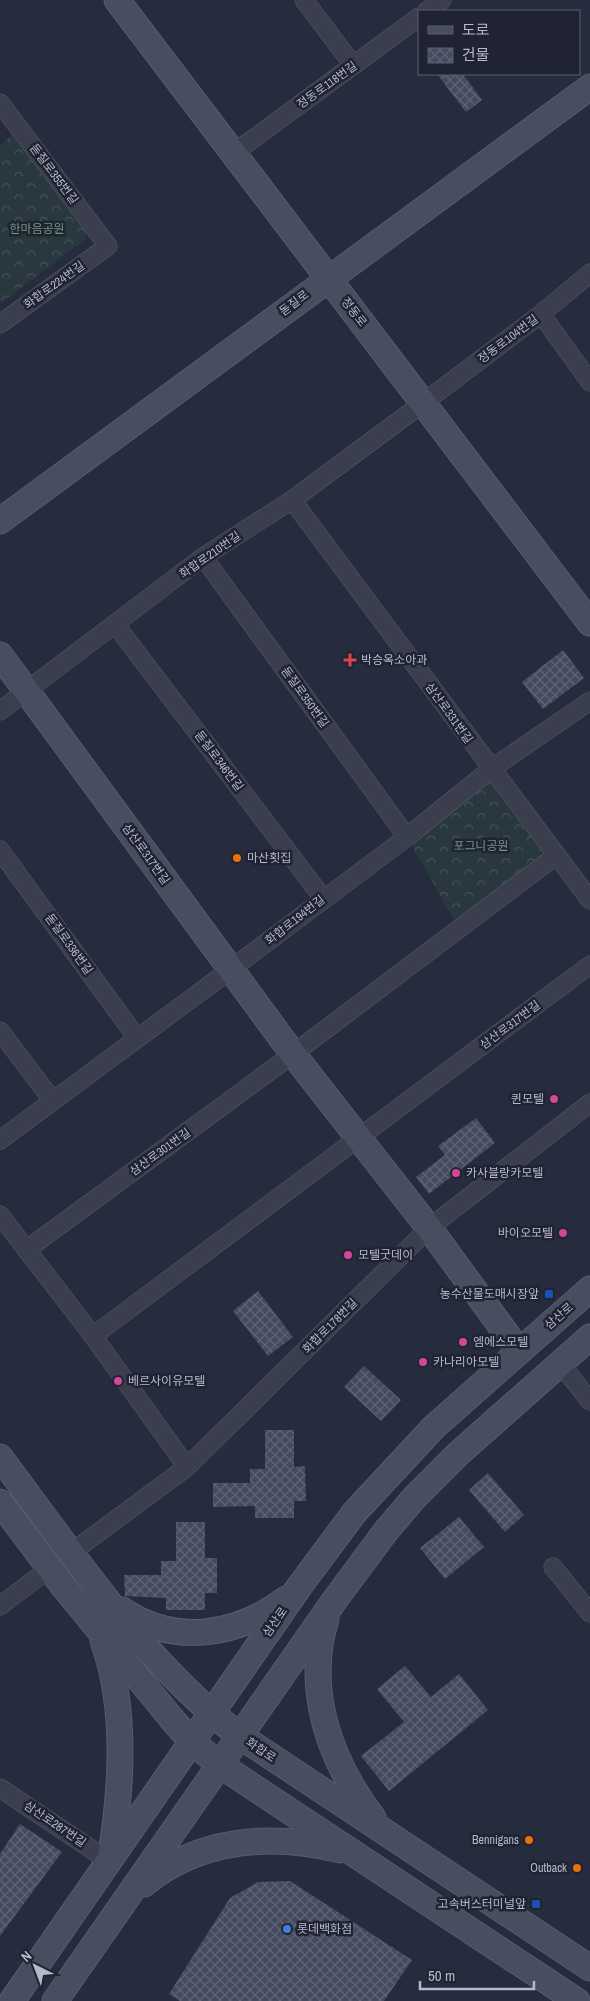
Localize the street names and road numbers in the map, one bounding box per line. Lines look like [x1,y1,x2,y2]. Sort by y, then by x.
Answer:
street label: 정동로118번길 [294,58,360,112]
street label: 돋질로355번길 [26,141,82,207]
street label: 화합로224번길 [20,257,88,313]
street label: 돋질로 [276,287,312,319]
street label: 정동로 [338,294,370,330]
street label: 정동로104번길 [475,311,541,367]
street label: 화합로210번길 [176,528,244,582]
street label: 돋질로350번길 [277,663,333,731]
street label: 삼산로331번길 [421,679,477,747]
street label: 돋질로346번길 [191,728,247,794]
street label: 삼산로317번길 [118,820,174,888]
street label: 화합로194번길 [262,892,328,948]
street label: 돋질로336번길 [41,910,97,978]
street label: 삼산로317번길 [477,997,543,1053]
street label: 삼산로301번길 [126,1124,194,1180]
street label: 화합로178번길 [299,1295,361,1357]
street label: 삼산로 [541,1299,577,1333]
street label: 삼산로 [259,1604,291,1640]
street label: 화합로 [243,1734,279,1766]
street label: 삼산로287번길 [21,1797,89,1851]

